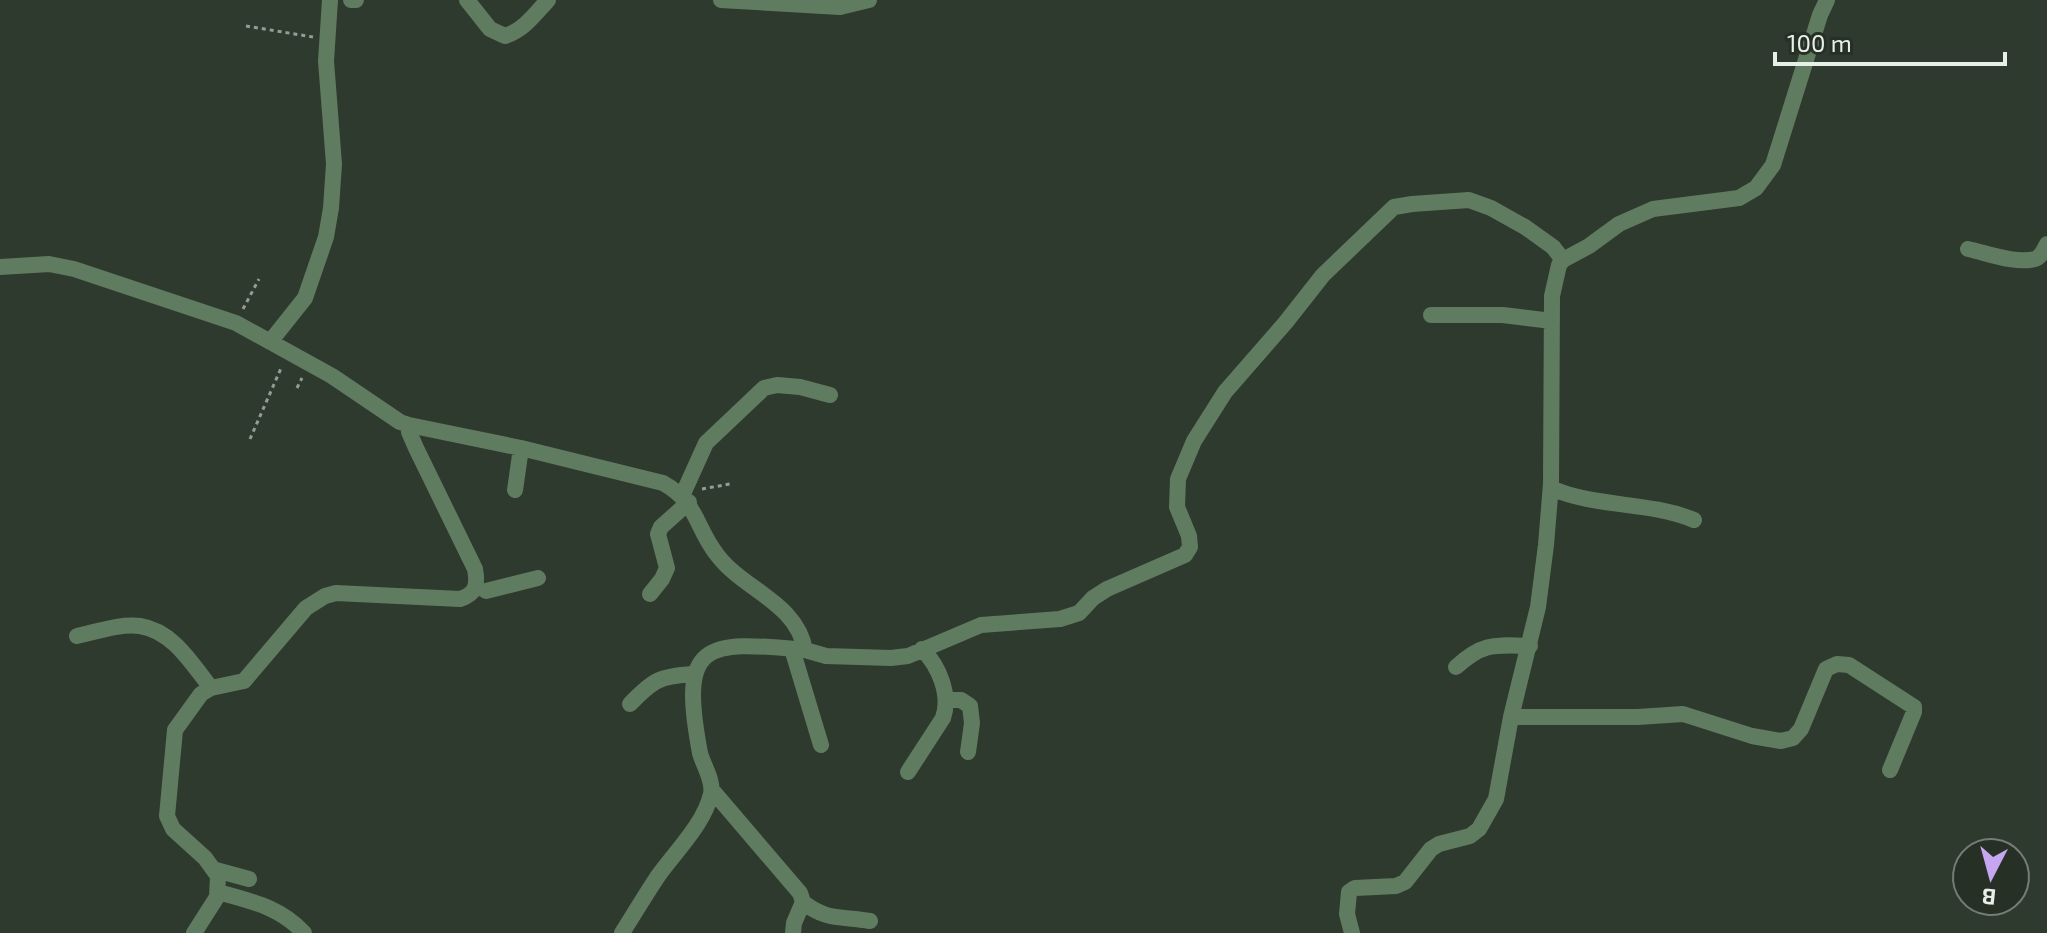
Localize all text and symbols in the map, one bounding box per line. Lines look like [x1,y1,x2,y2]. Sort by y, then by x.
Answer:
scale bar [1775,16,2005,66]
text: 100 m [1787,28,1852,57]
north arrow [1951,837,2031,917]
text: B [1980,884,1997,912]

